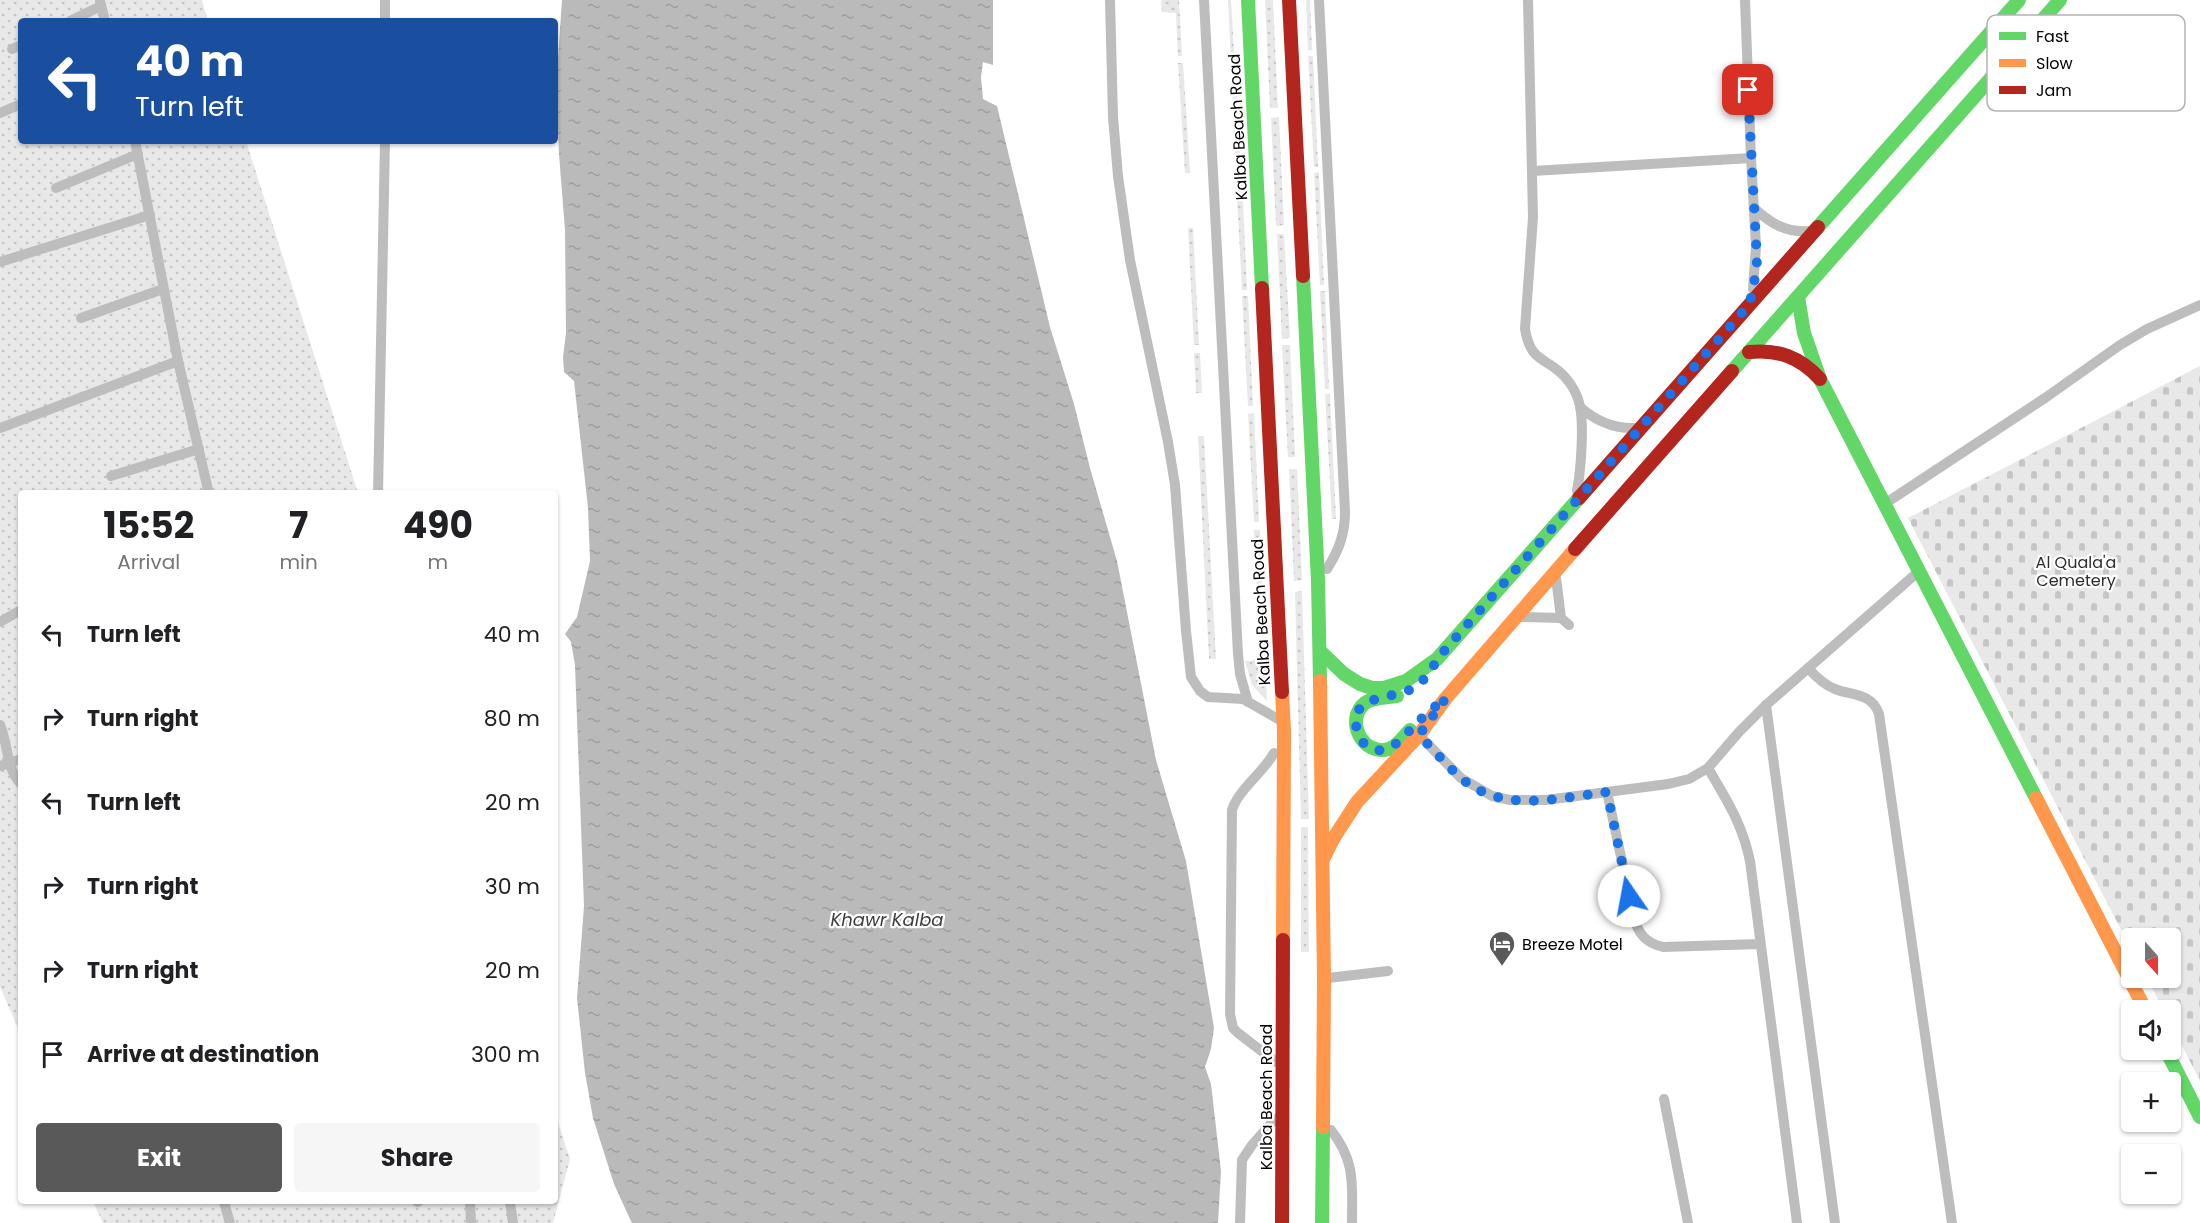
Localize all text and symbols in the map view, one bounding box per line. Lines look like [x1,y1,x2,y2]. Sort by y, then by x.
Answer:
legend [1987,15,2185,111]
text: Fast [2036,25,2069,48]
text: 40 m [135,32,244,91]
icon: left [36,42,114,120]
text: Slow [2036,52,2073,75]
street label: Kalba Beach Road [1223,53,1253,201]
pin [1722,64,1773,115]
icon: arrive [1731,73,1764,106]
text: Jam [2036,79,2072,102]
text: Turn left [135,88,244,125]
text: 15:52 [103,500,194,551]
text: 7 [289,500,308,551]
text: 490 [403,500,473,551]
street label: Kalba Beach Road [1246,538,1276,686]
text: Arrival [117,548,180,576]
text: min [279,548,318,576]
text: m [428,548,448,576]
park label: Al Quala'a Cemetery [2036,551,2116,592]
icon: left [36,618,69,651]
text: Turn left [87,619,181,650]
text: 40 m [484,619,540,650]
icon: right [36,702,69,735]
text: Turn right [87,703,198,734]
text: 80 m [484,703,540,734]
icon: left [36,786,69,819]
text: Turn left [87,787,181,818]
text: 20 m [485,787,540,818]
position arrow [1597,864,1661,928]
icon: right [36,870,69,903]
text: Turn right [87,871,198,902]
text: 30 m [485,871,540,902]
water label: Khawr Kalba [830,907,944,932]
north arrow [2121,928,2181,988]
map controls [2121,928,2181,1204]
hotel icon: Breeze Motel [1487,929,1517,967]
place label: Breeze Motel [1522,933,1623,956]
icon: right [36,954,69,987]
text: Turn right [87,955,198,986]
text: 20 m [485,955,540,986]
button: sound [2121,1000,2181,1060]
street label: Kalba Beach Road [1255,1024,1278,1170]
icon: arrive [36,1038,69,1071]
text: Arrive at destination [87,1039,319,1070]
text: 300 m [471,1039,540,1070]
button: + [2121,1072,2181,1132]
button: Exit [36,1123,282,1192]
button: Share [294,1123,540,1192]
button: − [2121,1144,2181,1204]

